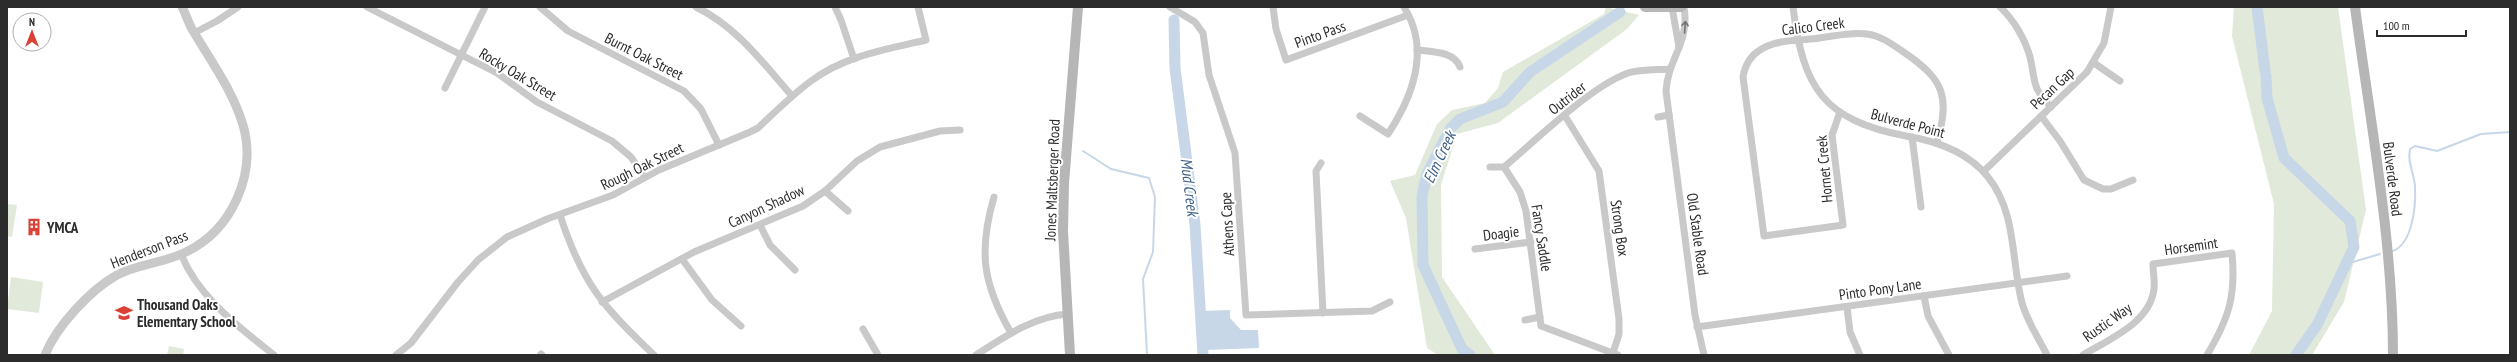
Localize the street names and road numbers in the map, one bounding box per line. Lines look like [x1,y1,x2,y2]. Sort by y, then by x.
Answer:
street label: Calico Creek [1781,13,1846,39]
street label: Pinto Pass [1292,16,1348,52]
street label: Burnt Oak Street [602,28,686,84]
street label: Rocky Oak Street [476,44,560,104]
street label: Pecan Gap [2026,63,2078,113]
street label: Outrider [1544,77,1591,119]
street label: Bulverde Point [1869,104,1947,142]
street label: Jones Maltsberger Road [1040,119,1064,242]
street label: Hornet Creek [1812,134,1836,203]
street label: Rough Oak Street [597,138,687,194]
street label: Bulverde Road [2379,141,2407,217]
street label: Canyon Shadow [725,180,807,232]
street label: Athens Cape [1216,192,1238,256]
street label: Old Stable Road [1683,192,1713,276]
street label: Strong Box [1607,199,1633,257]
street label: Fancy Saddle [1527,203,1557,273]
street label: Doagie [1482,221,1520,245]
street label: Henderson Pass [108,226,190,272]
street label: Horsemint [2163,233,2219,259]
street label: Pinto Pony Lane [1838,274,1922,304]
street label: Rustic Way [2079,298,2135,346]

